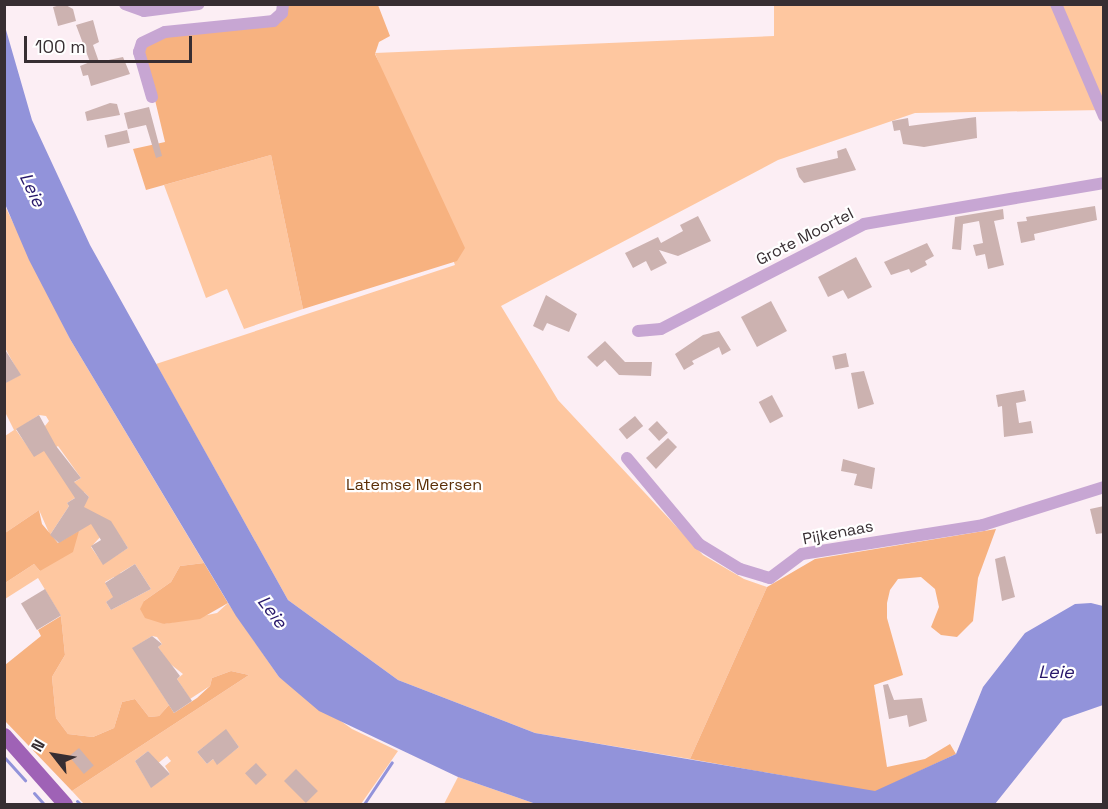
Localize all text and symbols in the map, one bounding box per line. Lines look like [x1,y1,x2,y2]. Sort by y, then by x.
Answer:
scale bar [27,24,195,62]
text: 100 m [35,35,86,58]
water label: Leie [15,169,49,211]
street label: Grote Moortel [753,204,857,270]
park label: Latemse Meersen [346,475,482,495]
street label: Pijkenaas [801,517,875,549]
water label: Leie [253,591,291,633]
water label: Leie [1038,661,1074,683]
north arrow [24,725,84,785]
text: N [26,735,50,755]

